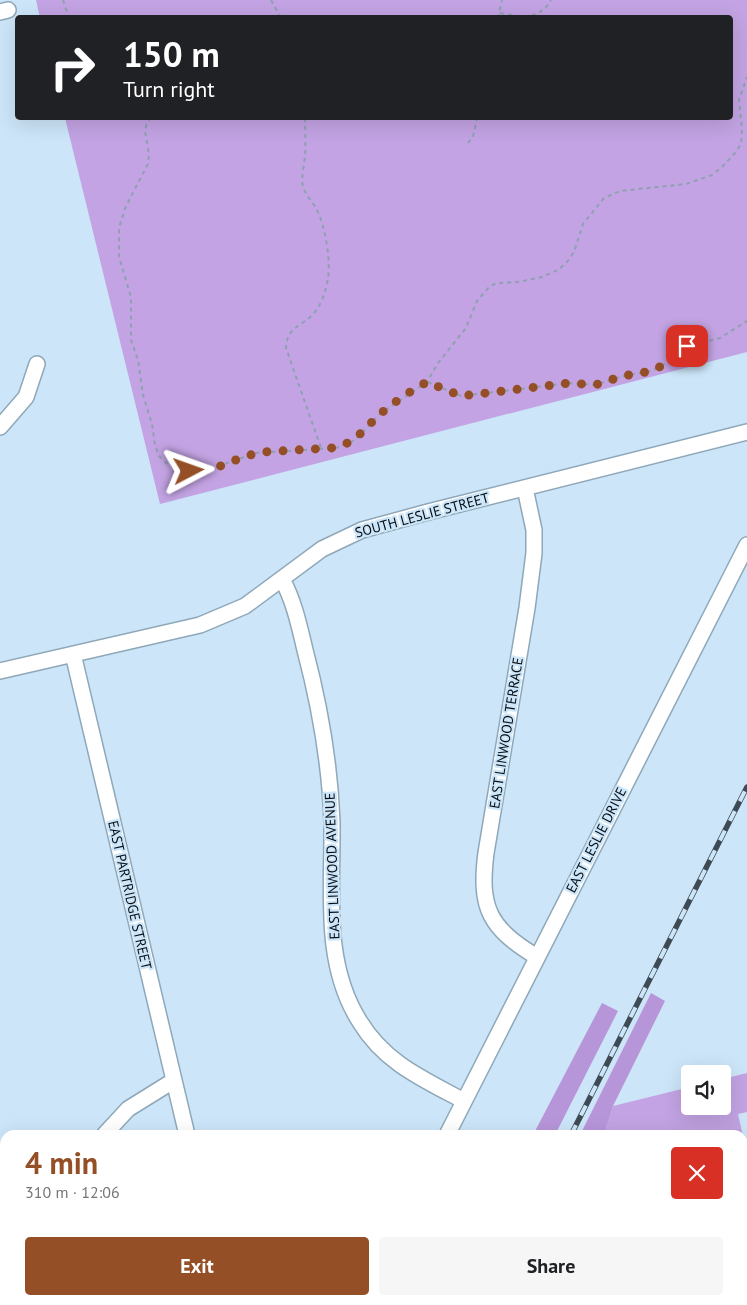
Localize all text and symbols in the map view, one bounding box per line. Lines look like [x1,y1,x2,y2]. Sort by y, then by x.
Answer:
text: 150 m [123,31,220,77]
icon: right [40,35,105,100]
text: Turn right [123,75,215,103]
pin [666,325,708,367]
icon: arrive [673,332,701,360]
position arrow [162,444,214,496]
street label: SOUTH LESLIE STREET [353,488,491,542]
street label: EAST LINWOOD TERRACE [485,656,527,810]
street label: EAST LESLIE DRIVE [562,784,630,896]
street label: EAST LINWOOD AVENUE [320,792,344,940]
street label: EAST PARTRIDGE STREET [104,819,156,971]
map controls [681,1065,731,1115]
button: sound [681,1065,731,1115]
text: 4 min [25,1143,98,1182]
button: close [671,1147,723,1199]
text: 310 m · 12:06 [25,1182,120,1202]
button: Exit [25,1237,369,1295]
button: Share [379,1237,723,1295]

